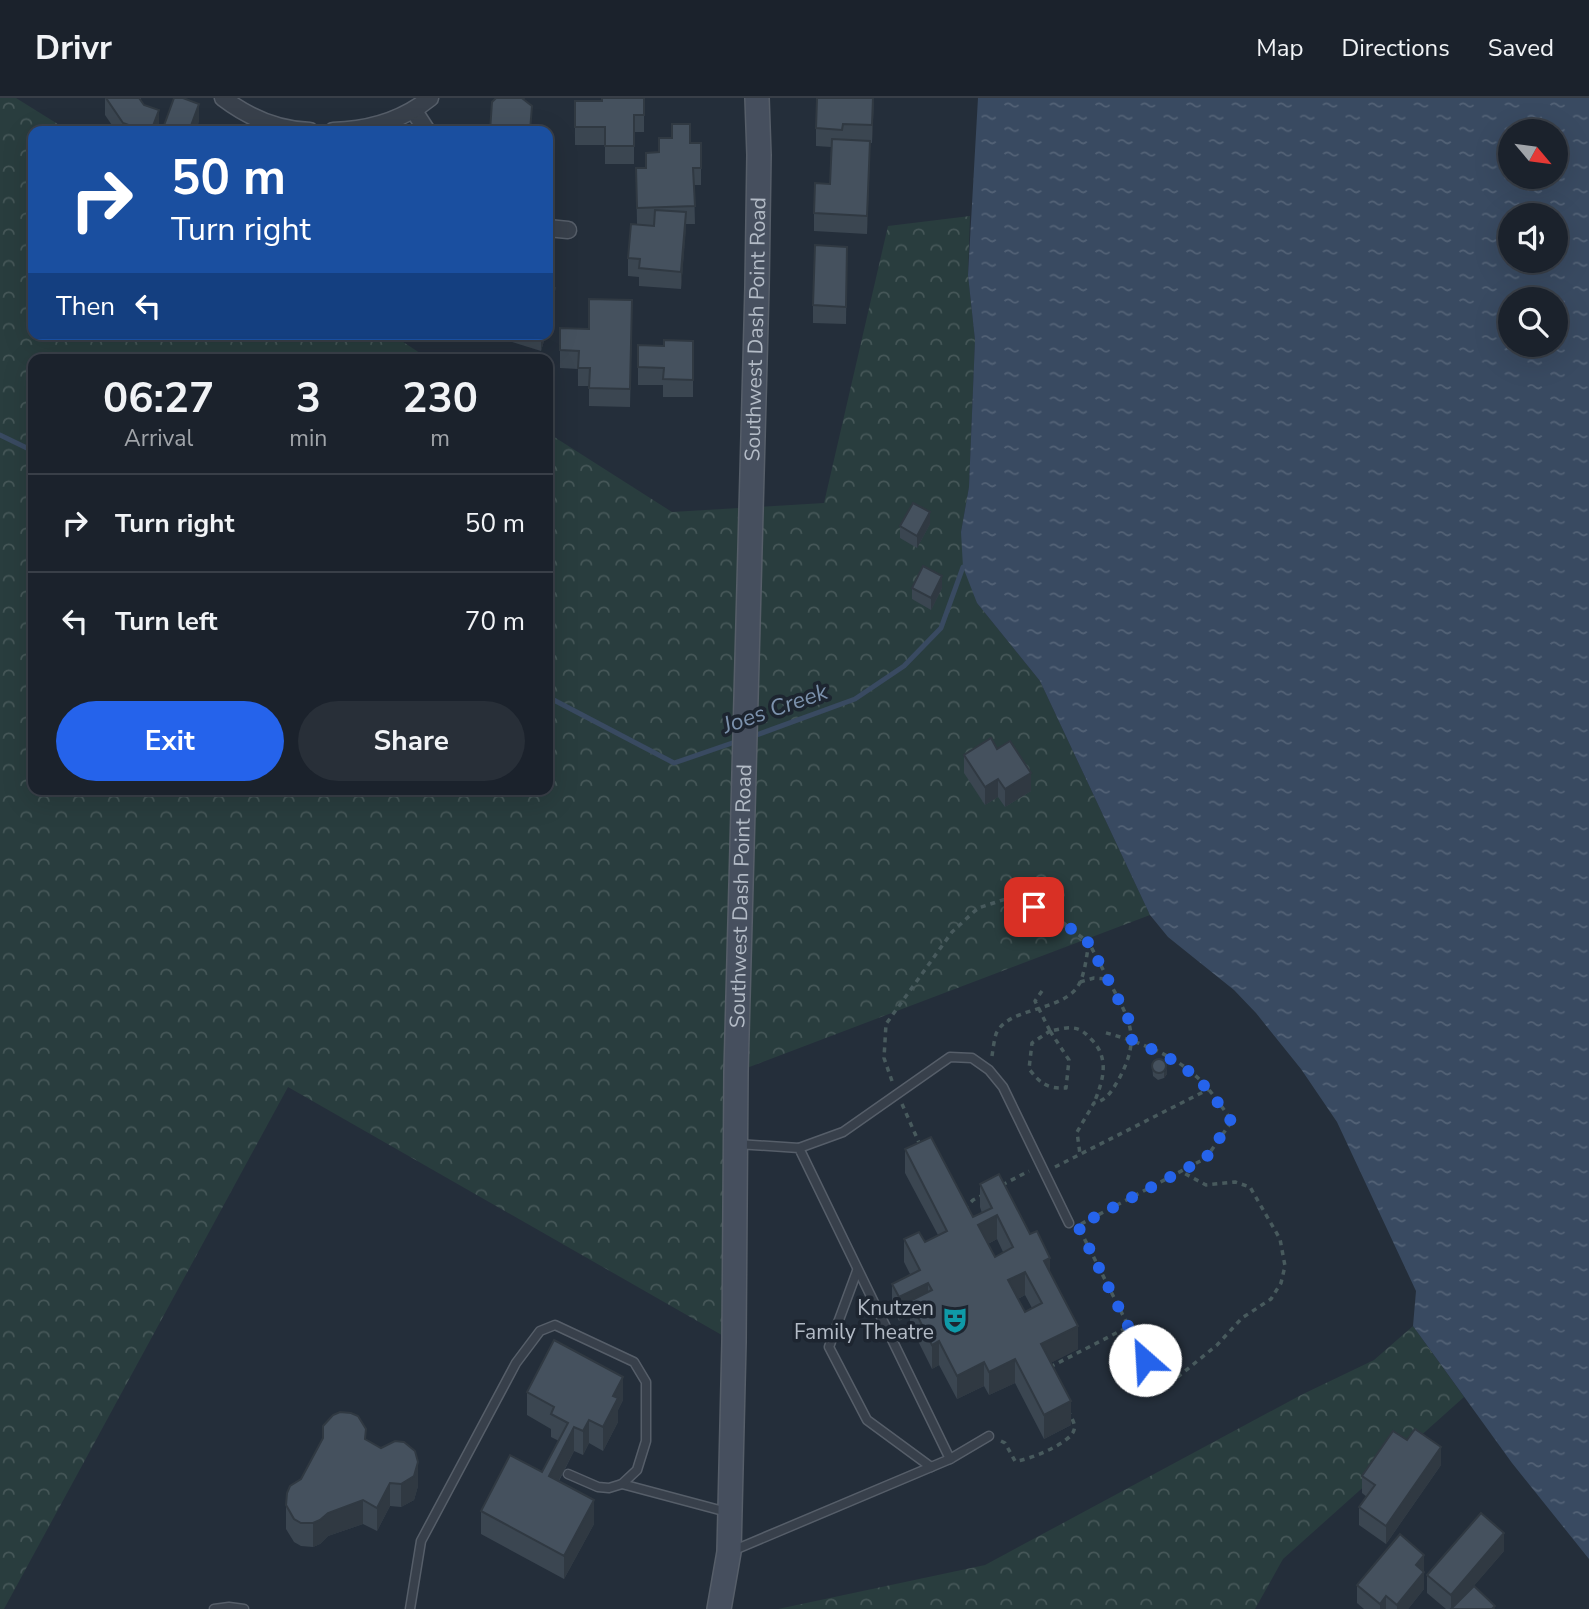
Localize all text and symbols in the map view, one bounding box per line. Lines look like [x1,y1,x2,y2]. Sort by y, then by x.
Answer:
text: Drivr [35,26,112,71]
text: Map [1256,32,1303,64]
text: Directions [1341,32,1450,64]
text: Saved [1488,32,1554,64]
north arrow [1498,119,1568,189]
map controls [1498,119,1568,357]
text: 50 m [171,144,286,211]
icon: right [56,154,147,245]
street label: Southwest Dash Point Road [738,197,772,462]
button: sound [1498,203,1568,273]
text: Turn right [171,208,311,251]
icon: left [129,287,167,325]
button: search [1498,287,1568,357]
text: Then [56,289,115,324]
text: 06:27 [103,370,214,427]
text: 3 [296,370,321,427]
text: 230 [402,370,478,427]
text: Arrival [124,423,193,454]
text: min [289,423,327,454]
text: m [430,423,450,454]
icon: right [56,504,94,542]
text: Turn right [115,506,234,541]
text: 50 m [465,506,525,541]
icon: left [56,602,94,640]
text: Turn left [115,604,218,639]
text: 70 m [465,604,525,639]
water label: Joes Creek [718,676,832,741]
button: Exit [56,701,284,781]
button: Share [298,701,525,781]
street label: Southwest Dash Point Road [723,764,758,1028]
pin [1004,877,1064,937]
icon: arrive [1015,888,1053,926]
place label: Knutzen Family Theatre [794,1294,934,1346]
theatre icon: Knutzen Family Theatre [940,1305,970,1335]
position arrow [1108,1323,1182,1397]

